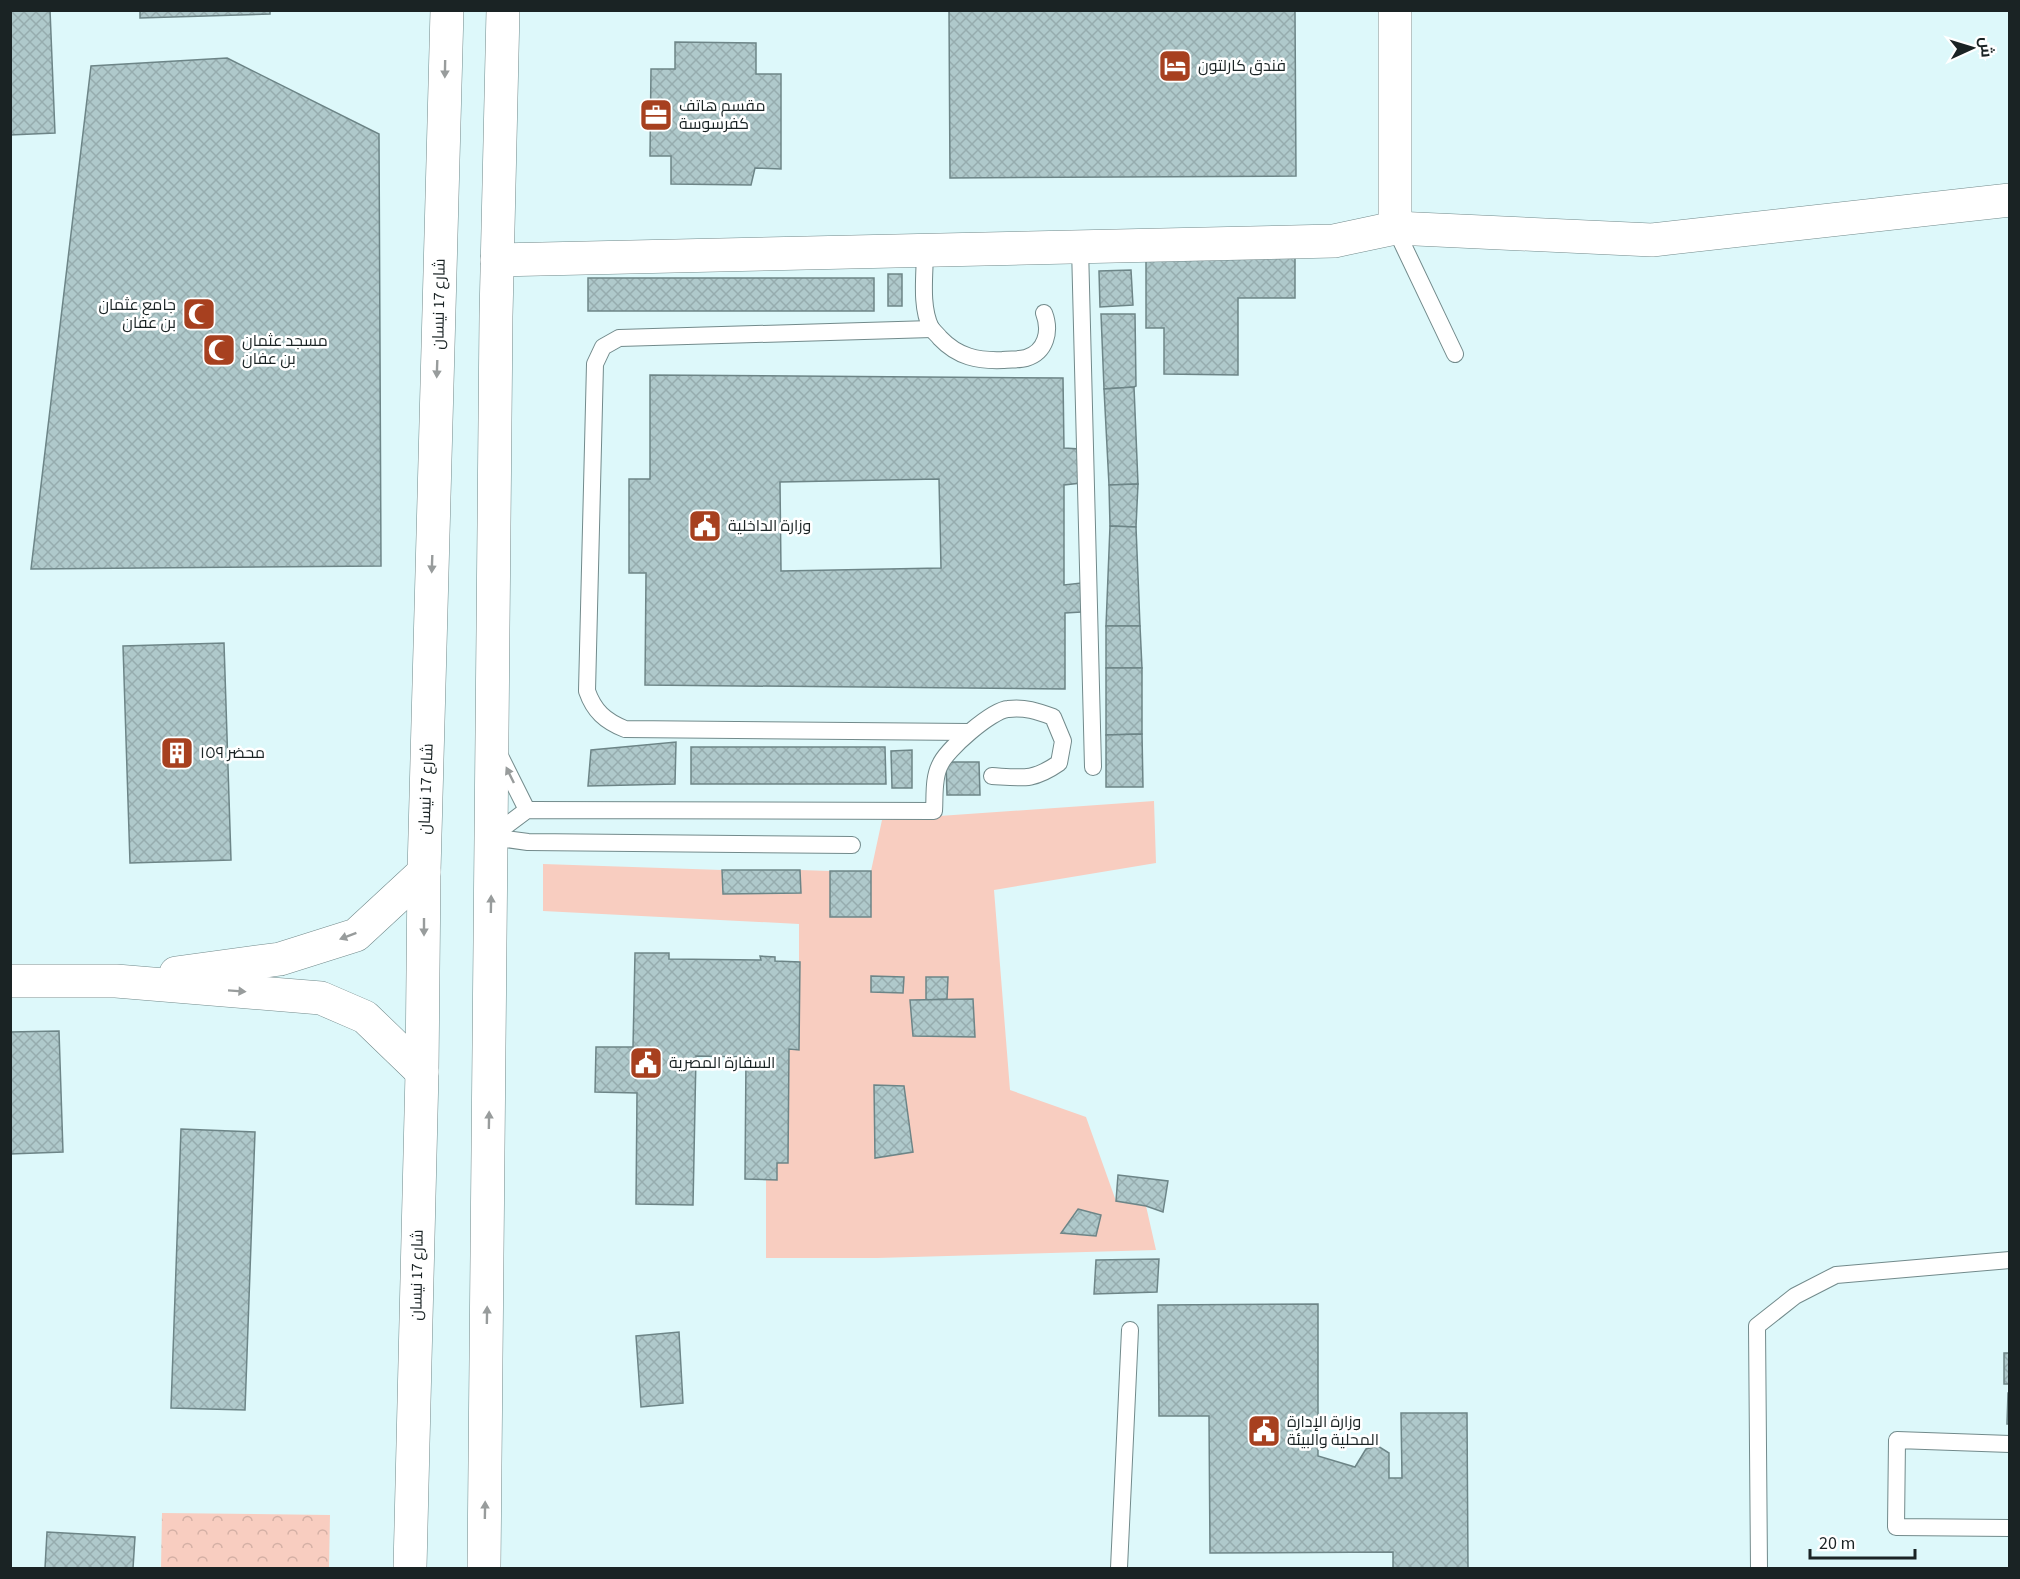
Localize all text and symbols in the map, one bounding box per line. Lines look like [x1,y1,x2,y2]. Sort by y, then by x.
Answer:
north arrow [1942,18,2002,78]
text: ش [1974,36,1998,58]
hotel icon: فندق كارلتون [1157,48,1193,84]
place label: فندق كارلتون [1198,55,1286,77]
one-way arrow [440,59,450,78]
place label: مقسم هاتف كفرسوسة [679,95,766,135]
office icon: مقسم هاتف كفرسوسة [638,97,674,133]
street label: شارع 17 نيسان [427,258,451,350]
place label: جامع عثمان بن عفان [98,294,176,334]
mosque icon: جامع عثمان بن عفان [181,296,217,332]
place label: مسجد عثمان بن عفان [242,330,328,370]
mosque icon: مسجد عثمان بن عفان [201,332,237,368]
one-way arrow [432,359,442,378]
public building icon: وزارة الداخلية [687,508,723,544]
place label: وزارة الداخلية [728,515,811,537]
one-way arrow [427,554,437,573]
building icon: محضر ١٥٩ [159,735,195,771]
place label: محضر ١٥٩ [200,742,265,764]
street label: شارع 17 نيسان [413,743,439,835]
one-way arrow [505,766,514,783]
one-way arrow [486,895,496,914]
one-way arrow [419,917,429,936]
one-way arrow [339,932,357,942]
one-way arrow [227,986,246,996]
public building icon: السفارة المصرية [628,1045,664,1081]
place label: السفارة المصرية [669,1052,775,1074]
one-way arrow [484,1111,493,1130]
street label: شارع 17 نيسان [405,1229,429,1321]
one-way arrow [482,1306,492,1325]
place label: وزارة الإدارة المحلية والبيئة [1287,1411,1379,1451]
public building icon: وزارة الإدارة المحلية والبيئة [1246,1413,1282,1449]
one-way arrow [480,1501,490,1520]
scale bar [1810,1522,1915,1560]
text: 20 m [1819,1531,1855,1556]

